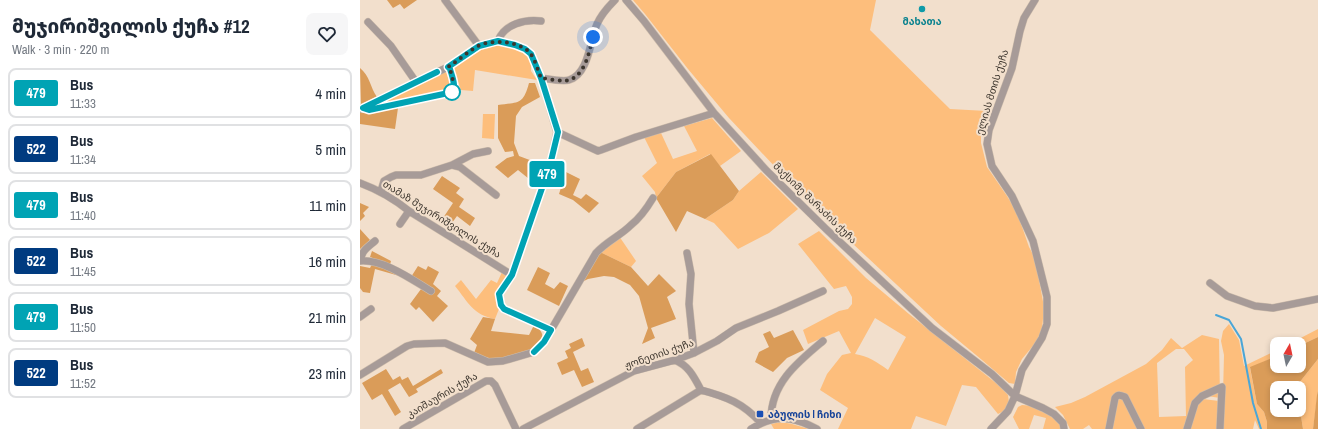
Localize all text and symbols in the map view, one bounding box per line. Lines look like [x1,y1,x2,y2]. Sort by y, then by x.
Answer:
marker: მახათა [917,4,927,14]
text: მუჯირიშვილის ქუჩა #12 [12,13,250,39]
button: heart [306,13,348,55]
place label: მახათა [902,15,942,28]
your location [583,27,603,47]
text: Walk · 3 min · 220 m [12,41,109,58]
street label: ელიას მთის ქუჩა [973,48,1011,136]
text: Bus [70,74,93,95]
text: 4 min [315,83,346,104]
unlabelled marker [443,83,461,101]
text: 479 [26,84,46,102]
text: 11:33 [70,95,96,112]
text: Bus [70,130,93,151]
text: 5 min [315,139,346,160]
text: 522 [26,140,46,158]
text: 11:34 [70,151,96,168]
street label: მაქსიმე შარაძის ქუჩა [770,160,860,246]
line badge: 479 [524,161,570,187]
text: 479 [537,165,557,183]
street label: თამაზ მუჯირიშვილის ქუჩა [380,177,504,261]
text: Bus [70,186,93,207]
text: 11 min [309,195,346,216]
text: 479 [26,196,46,214]
text: 11:40 [70,207,96,224]
text: Bus [70,242,93,263]
text: 16 min [308,251,346,272]
text: 522 [26,252,46,270]
text: 11:45 [70,263,96,280]
text: Bus [70,298,93,319]
text: 21 min [308,307,346,328]
text: 479 [26,308,46,326]
text: 11:50 [70,319,96,336]
street label: ჟონეთის ქუჩა [623,336,695,372]
north arrow [1270,337,1306,373]
map controls [1270,337,1306,417]
text: Bus [70,354,93,375]
text: 23 min [308,363,346,384]
text: 522 [26,364,46,382]
street label: კაიშაურის ქუჩა [404,369,480,421]
text: 11:52 [70,375,96,392]
button: locate [1270,381,1306,417]
place label: აბულის I ჩიხი [768,408,842,421]
marker: აბულის I ჩიხი [755,409,765,419]

